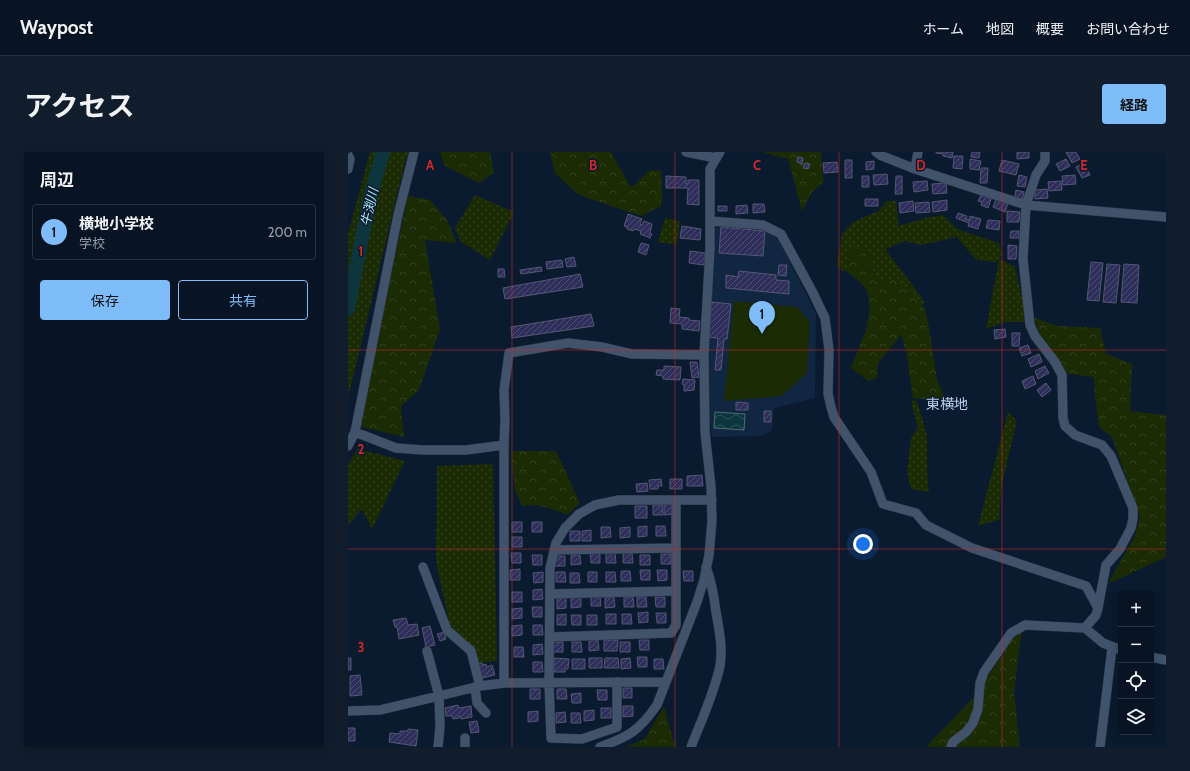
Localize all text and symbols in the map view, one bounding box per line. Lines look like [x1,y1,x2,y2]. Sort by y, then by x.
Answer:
text: Waypost [20,16,93,39]
text: ホーム [922,20,964,38]
text: 地図 [986,20,1014,38]
text: 概要 [1036,20,1064,38]
text: お問い合わせ [1086,20,1170,38]
button: 経路 [1102,84,1166,124]
text: アクセス [24,89,135,123]
text: A [426,157,435,173]
text: B [589,157,597,173]
text: C [753,157,761,173]
text: D [916,157,926,173]
text: E [1080,157,1088,173]
text: 周辺 [40,170,74,190]
water label: 牛渕川 [357,184,382,228]
text: 横地小学校 [79,215,154,233]
text: 1 [52,224,56,240]
text: 200 m [268,224,307,240]
text: 学校 [79,235,105,251]
text: 1 [359,243,363,259]
button: 保存 [40,280,170,320]
button: 共有 [178,280,308,320]
pin: 1 [749,301,775,334]
district label: 東横地 [926,395,968,413]
text: 2 [358,441,365,457]
your location [853,534,873,554]
map controls [1118,591,1154,735]
button: + [1118,591,1154,627]
button: − [1118,627,1154,663]
text: 3 [357,639,365,655]
button: locate [1118,663,1154,699]
button: layers [1118,699,1154,735]

